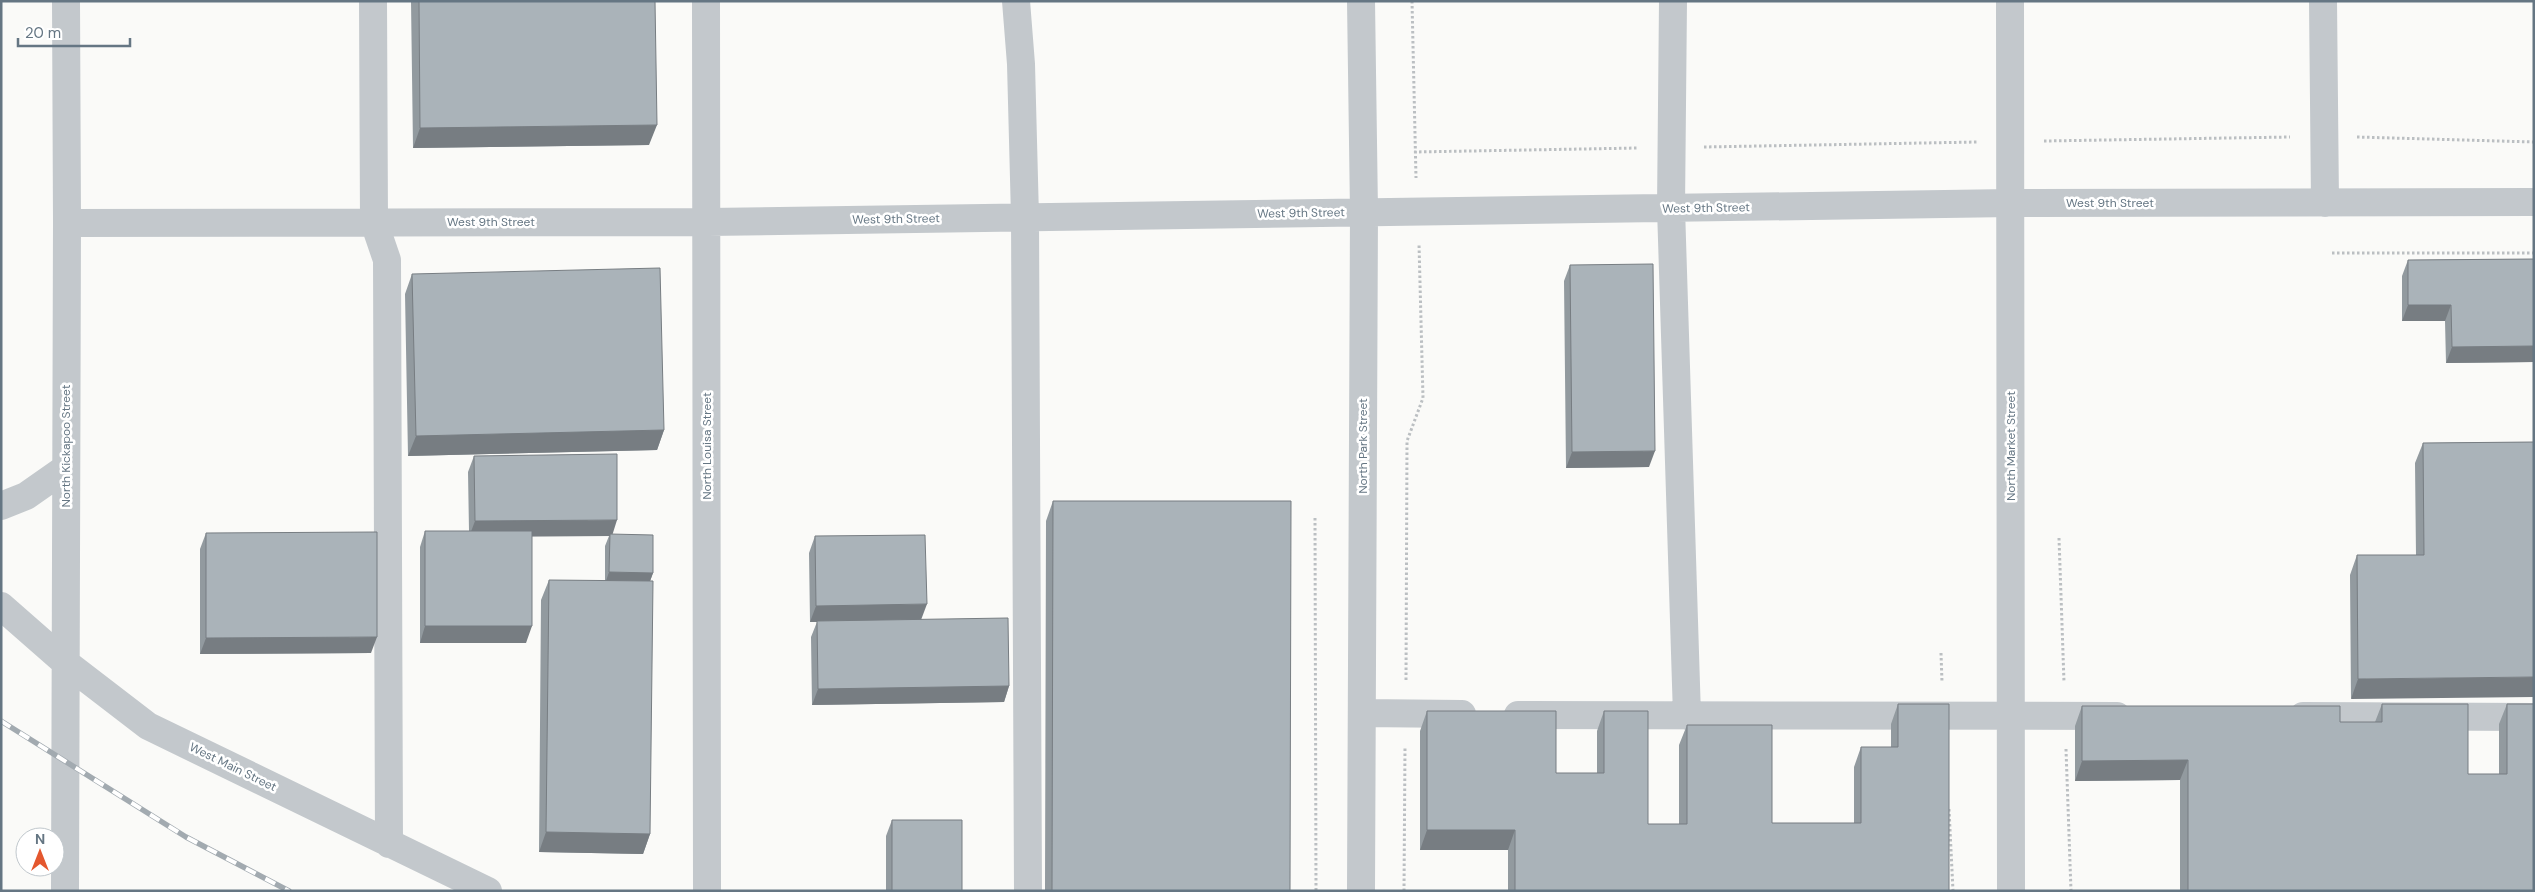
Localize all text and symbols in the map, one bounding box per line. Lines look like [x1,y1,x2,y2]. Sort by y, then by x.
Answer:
scale bar [18,15,130,47]
text: 20 m [25,23,61,43]
street label: West 9th Street [2066,195,2154,211]
street label: West 9th Street [1662,199,1750,217]
street label: West 9th Street [1257,204,1345,222]
street label: West 9th Street [852,210,940,228]
street label: West 9th Street [447,214,535,230]
street label: North Kickapoo Street [58,384,74,507]
street label: North Market Street [2003,391,2019,501]
street label: North Louisa Street [699,392,715,500]
street label: North Park Street [1355,398,1371,494]
street label: West Main Street [187,739,279,795]
north arrow [15,827,65,877]
text: N [35,830,45,848]

